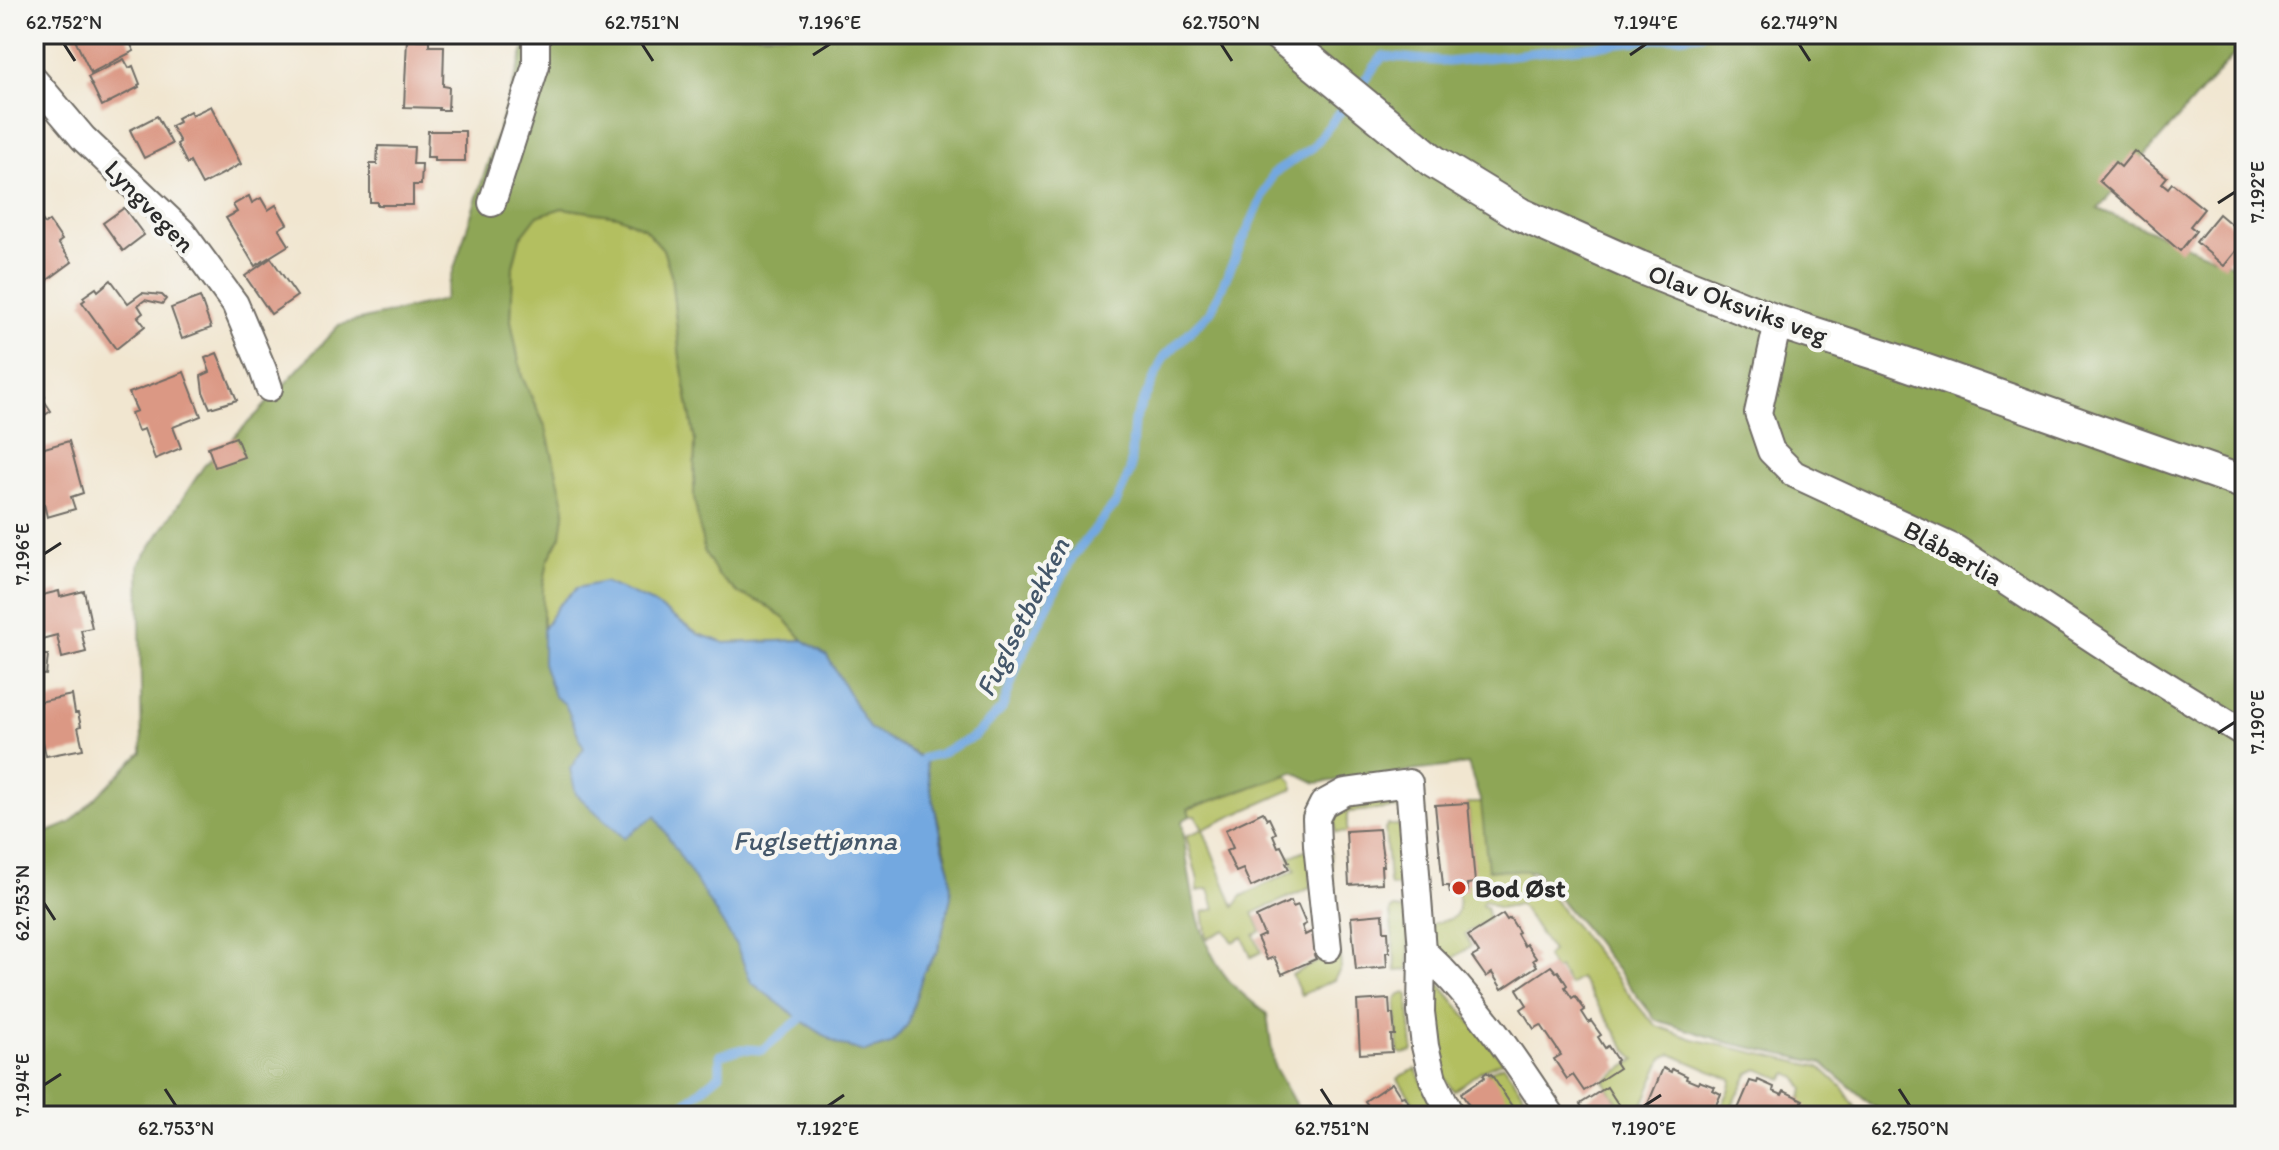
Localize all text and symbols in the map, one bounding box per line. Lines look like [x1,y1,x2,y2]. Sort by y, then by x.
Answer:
text: 62.752°N [26,10,102,34]
text: 62.751°N [604,10,680,34]
text: 7.196°E [799,10,861,34]
text: 62.750°N [1182,10,1260,34]
text: 7.194°E [1614,10,1678,34]
text: 62.749°N [1760,10,1838,34]
street label: Lyngvegen [98,153,202,259]
text: 7.192°E [2245,161,2269,223]
street label: Olav Oksviks veg [1644,257,1833,352]
street label: Blåbærlia [1898,513,2008,593]
text: 7.196°E [10,523,34,585]
water label: Fuglsetbekken [968,532,1077,702]
text: 7.190°E [2245,690,2269,754]
water label: Fuglsettjønna [733,823,898,857]
text: 62.753°N [10,865,34,941]
place label: Bod Øst [1475,872,1566,904]
marker: Bod Øst [1450,879,1468,897]
text: 7.194°E [10,1053,34,1117]
text: 62.753°N [138,1116,214,1140]
text: 7.192°E [797,1116,859,1140]
text: 62.751°N [1294,1116,1370,1140]
text: 7.190°E [1612,1116,1676,1140]
text: 62.750°N [1871,1116,1949,1140]

